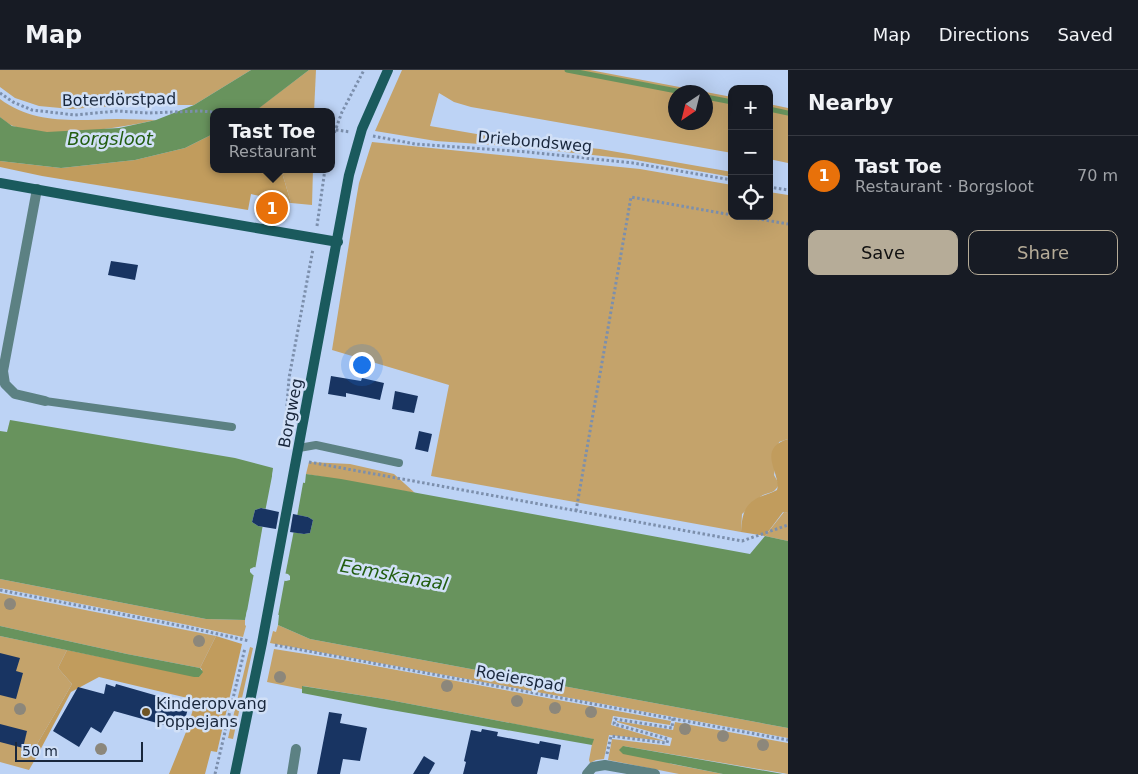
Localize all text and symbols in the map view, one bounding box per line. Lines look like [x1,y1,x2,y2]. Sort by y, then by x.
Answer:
text: Map [25,21,82,49]
text: Map [873,24,911,45]
text: Directions [939,24,1029,45]
text: Saved [1057,24,1113,45]
north arrow [668,85,713,130]
map controls [728,85,773,220]
button: + [728,85,773,130]
street label: Boterdörstpad [62,89,176,110]
text: Nearby [808,91,893,115]
popup [210,108,335,173]
text: Tast Toe [229,120,315,142]
street label: Driebondsweg [477,127,593,156]
water label: Borgsloot [67,128,154,149]
button: − [728,130,773,175]
text: Restaurant [229,142,316,161]
text: Tast Toe [855,155,942,177]
text: 1 [818,166,830,185]
text: 70 m [1077,166,1118,185]
button: locate [728,175,773,220]
text: Restaurant · Borgsloot [855,177,1034,196]
pin: 1 [256,189,288,227]
button: Save [808,230,958,275]
button: Share [968,230,1118,275]
your location [349,352,375,378]
street label: Borgweg [274,377,307,449]
water label: Eemskanaal [338,555,450,594]
street label: Roeierspad [474,661,566,696]
place label: Kinderopvang Poppejans [156,694,267,731]
marker: Kinderopvang Poppejans [140,706,152,718]
scale bar [15,739,142,762]
text: 50 m [22,743,58,759]

